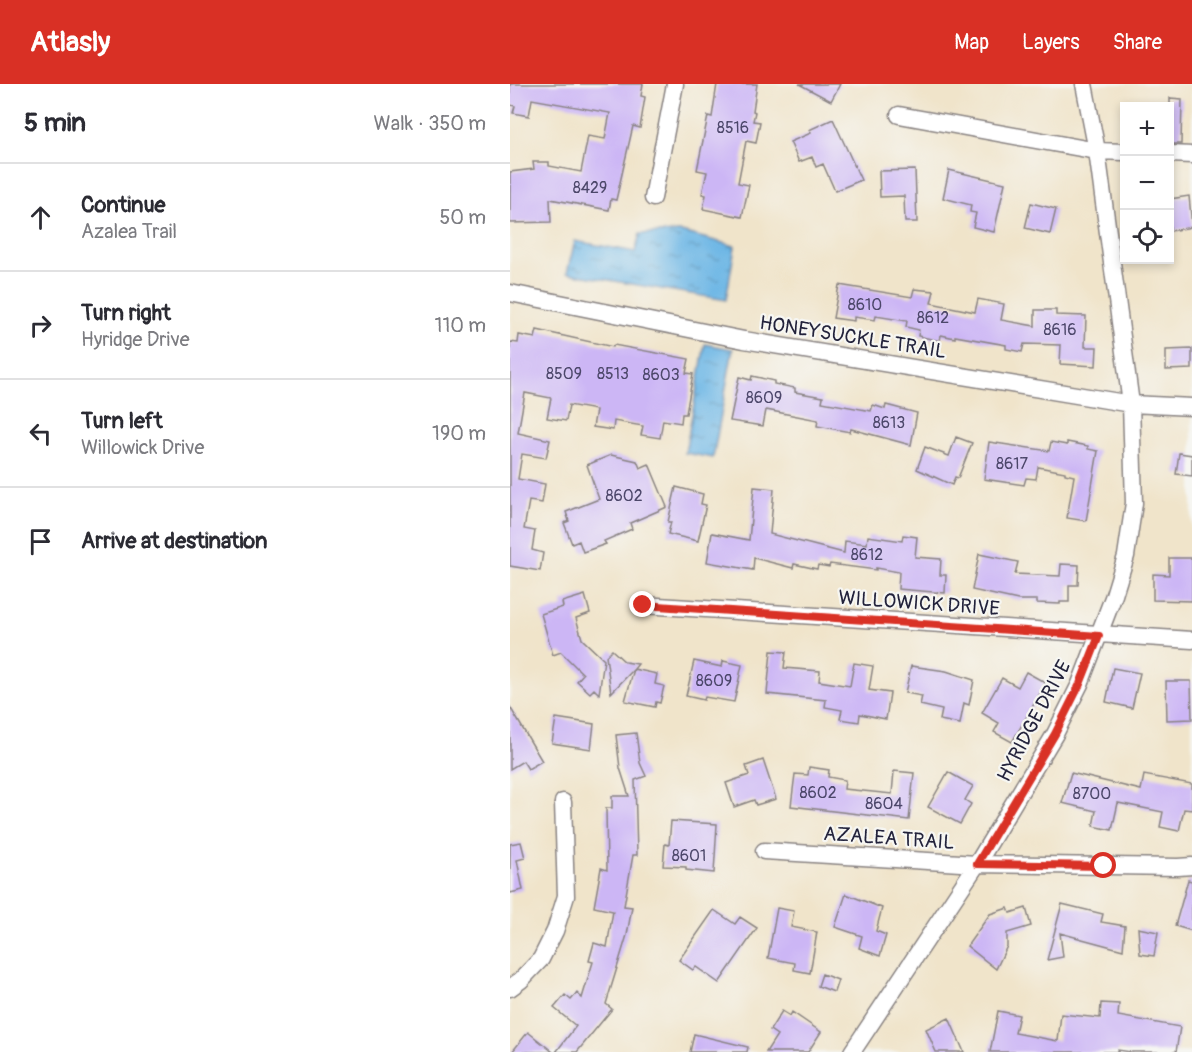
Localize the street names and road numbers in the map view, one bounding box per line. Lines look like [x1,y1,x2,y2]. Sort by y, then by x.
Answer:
street label: HONEYSUCKLE TRAIL [758,310,948,364]
street label: WILLOWICK DRIVE [838,585,1000,621]
street label: HYRIDGE DRIVE [991,656,1077,786]
street label: AZALEA TRAIL [823,821,955,855]

